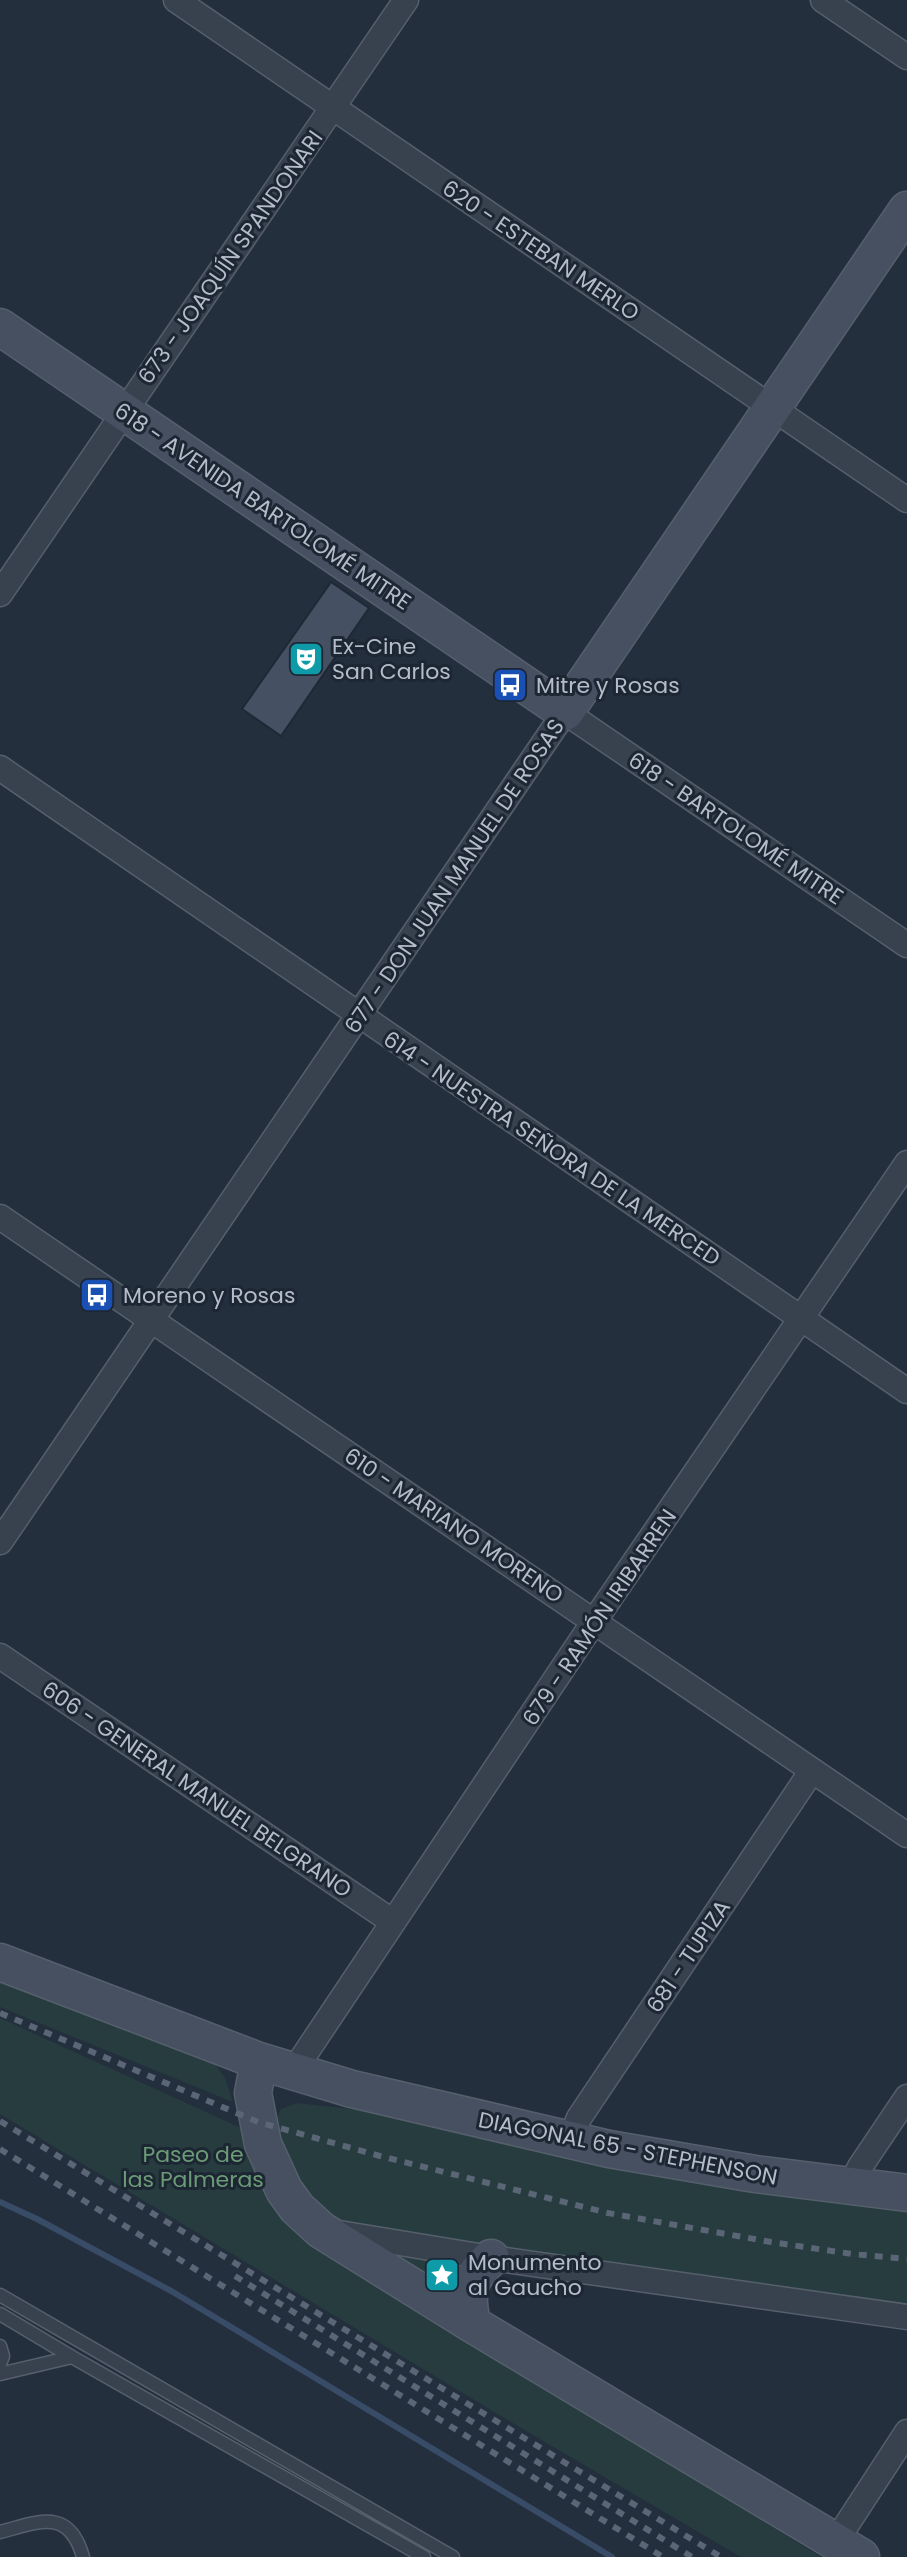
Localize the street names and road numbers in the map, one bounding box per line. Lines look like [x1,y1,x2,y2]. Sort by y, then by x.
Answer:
street label: 673 - JOAQUÍN SPANDONARI [131,124,330,390]
street label: 620 - ESTEBAN MERLO [436,173,645,328]
street label: 618 - AVENIDA BARTOLOMÉ MITRE [108,395,417,618]
street label: 677 - DON JUAN MANUEL DE ROSAS [337,713,572,1040]
street label: 618 - BARTOLOMÉ MITRE [622,745,849,912]
street label: 614 - NUESTRA SEÑORA DE LA MERCED [377,1024,726,1273]
street label: 610 - MARIANO MORENO [338,1440,569,1611]
street label: 679 - RAMÓN IRIBARREN [515,1503,684,1732]
street label: 606 - GENERAL MANUEL BELGRANO [36,1674,358,1905]
street label: 681 - TUPIZA [639,1893,738,2019]
street label: DIAGONAL 65 - STEPHENSON [476,2104,780,2193]

